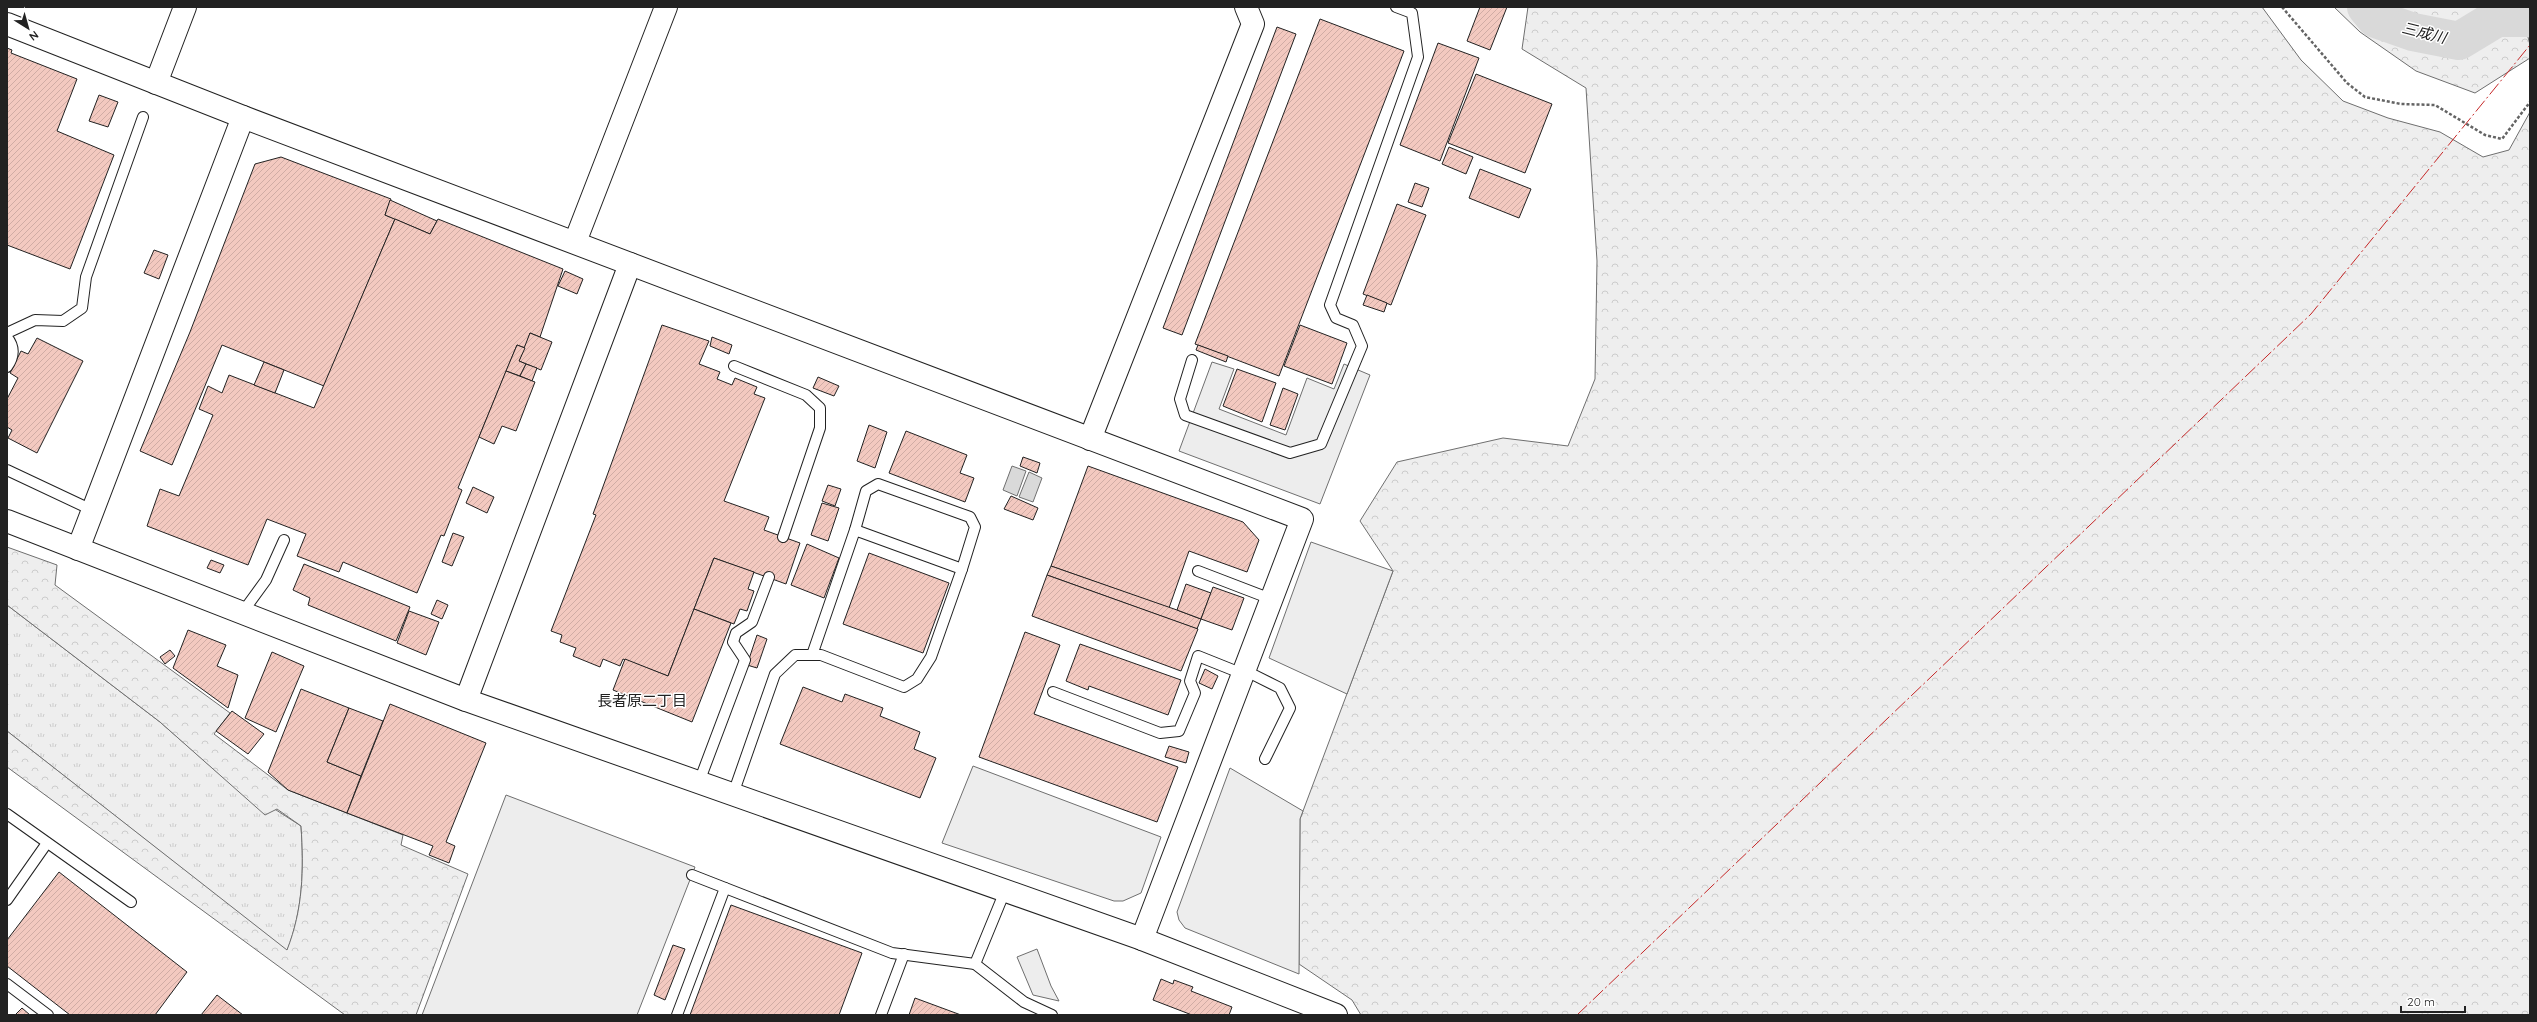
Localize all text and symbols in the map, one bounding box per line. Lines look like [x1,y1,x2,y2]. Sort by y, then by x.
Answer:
north arrow [8,8,48,48]
water label: 三成川 [2400,18,2450,48]
text: N [27,28,41,44]
district label: 長者原二丁目 [597,691,687,710]
scale bar [2401,988,2465,1014]
text: 20 m [2407,994,2435,1009]

